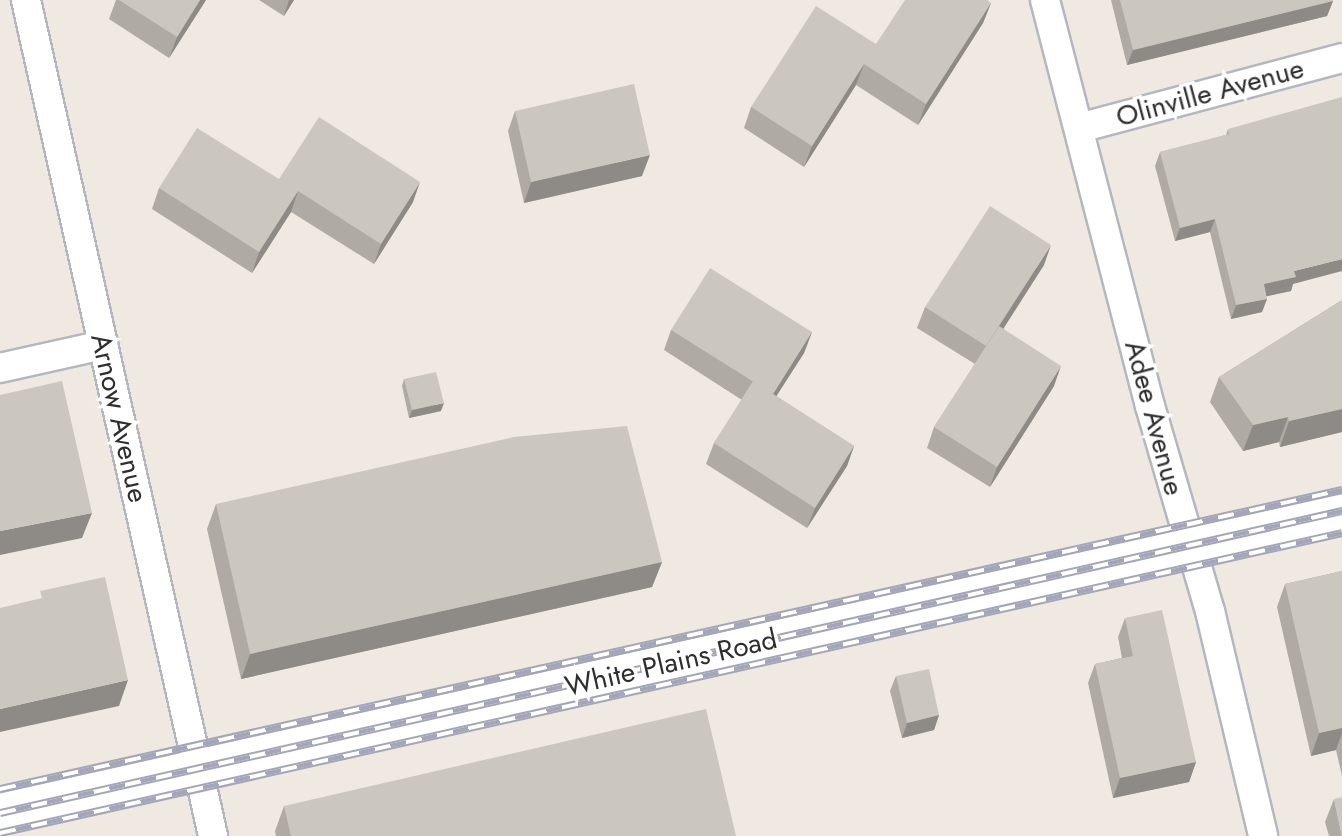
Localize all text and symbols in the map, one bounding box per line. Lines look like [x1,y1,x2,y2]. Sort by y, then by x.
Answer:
street label: Olinville Avenue [1112,52,1308,134]
street label: Arnow Avenue [83,330,155,506]
street label: Adee Avenue [1117,337,1191,499]
street label: White Plains Road [562,622,780,704]

